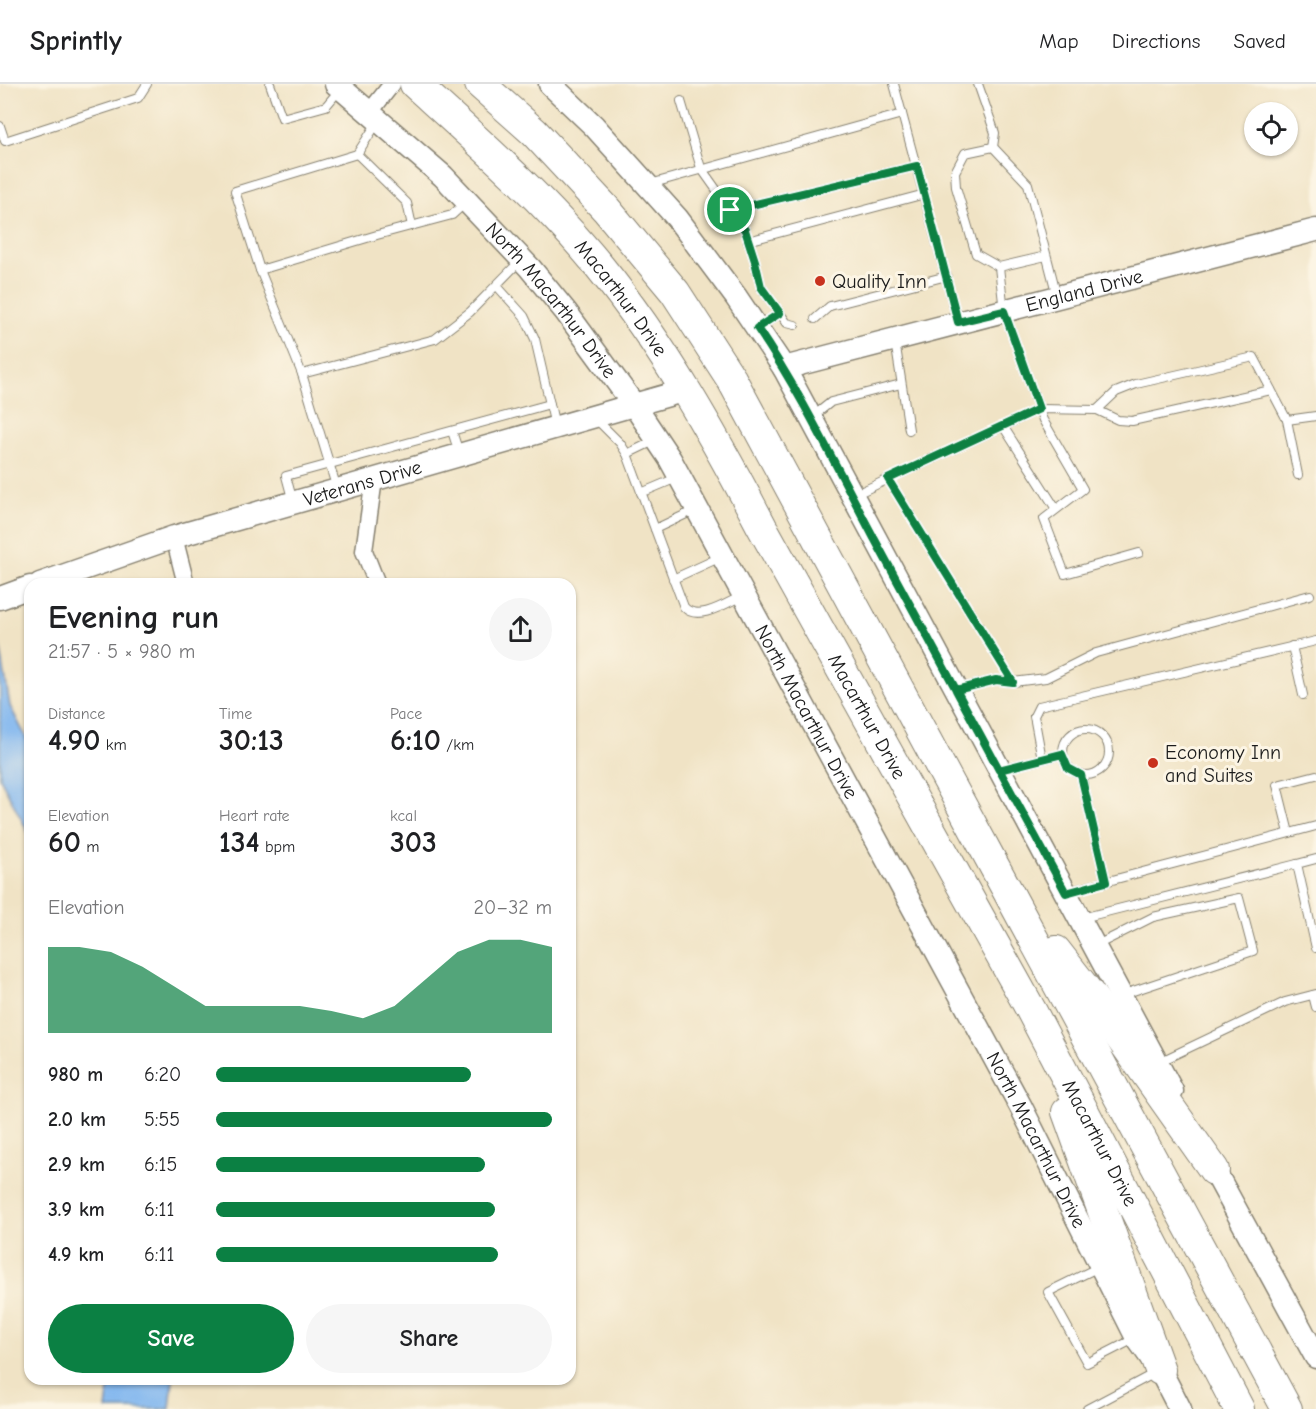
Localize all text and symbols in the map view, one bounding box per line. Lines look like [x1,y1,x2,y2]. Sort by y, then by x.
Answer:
text: Sprintly [30,25,122,57]
text: Map [1039,29,1079,53]
text: Directions [1112,29,1201,53]
text: Saved [1234,29,1286,53]
map controls [1244,102,1298,156]
button: locate [1244,102,1298,156]
pin [704,184,755,235]
icon: arrive [713,193,746,226]
street label: North Macarthur Drive [481,217,621,383]
street label: Macarthur Drive [569,237,673,363]
street label: England Drive [1023,264,1145,316]
place label: Quality Inn [832,270,927,293]
marker: Quality Inn [813,274,827,288]
street label: Veterans Drive [301,455,424,511]
text: Evening run [48,598,219,636]
button: share [489,598,552,661]
street label: North Macarthur Drive [750,621,863,803]
text: 21:57 · 5 × 980 m [48,640,195,663]
street label: Macarthur Drive [823,650,911,783]
text: Distance [48,705,105,723]
text: Time [219,705,252,723]
text: Pace [390,705,422,723]
text: 4.90 [48,723,100,758]
text: 30:13 [219,723,284,758]
text: 6:10 [390,723,441,758]
text: km [100,736,127,754]
text: /km [441,736,474,754]
place label: Economy Inn and Suites [1165,741,1281,787]
marker: Economy Inn and Suites [1146,756,1160,770]
text: Elevation [48,807,109,825]
text: Heart rate [219,807,290,825]
text: kcal [390,807,417,825]
text: 60 [48,825,81,860]
text: 134 [219,825,260,860]
text: 303 [390,825,437,860]
text: m [81,838,99,856]
text: bpm [260,838,295,856]
text: Elevation [48,896,125,919]
text: 20–32 m [474,896,552,919]
street label: North Macarthur Drive [982,1048,1091,1231]
text: 980 m [48,1063,103,1086]
text: 6:20 [144,1063,181,1086]
street label: Macarthur Drive [1058,1076,1143,1210]
text: 2.0 km [48,1108,106,1131]
text: 5:55 [144,1108,180,1131]
text: 2.9 km [48,1153,105,1176]
text: 6:15 [144,1153,177,1176]
text: 3.9 km [48,1198,105,1221]
text: 6:11 [144,1198,174,1221]
text: 4.9 km [48,1243,104,1266]
text: 6:11 [144,1243,174,1266]
button: Save [48,1304,294,1373]
button: Share [306,1304,552,1373]

